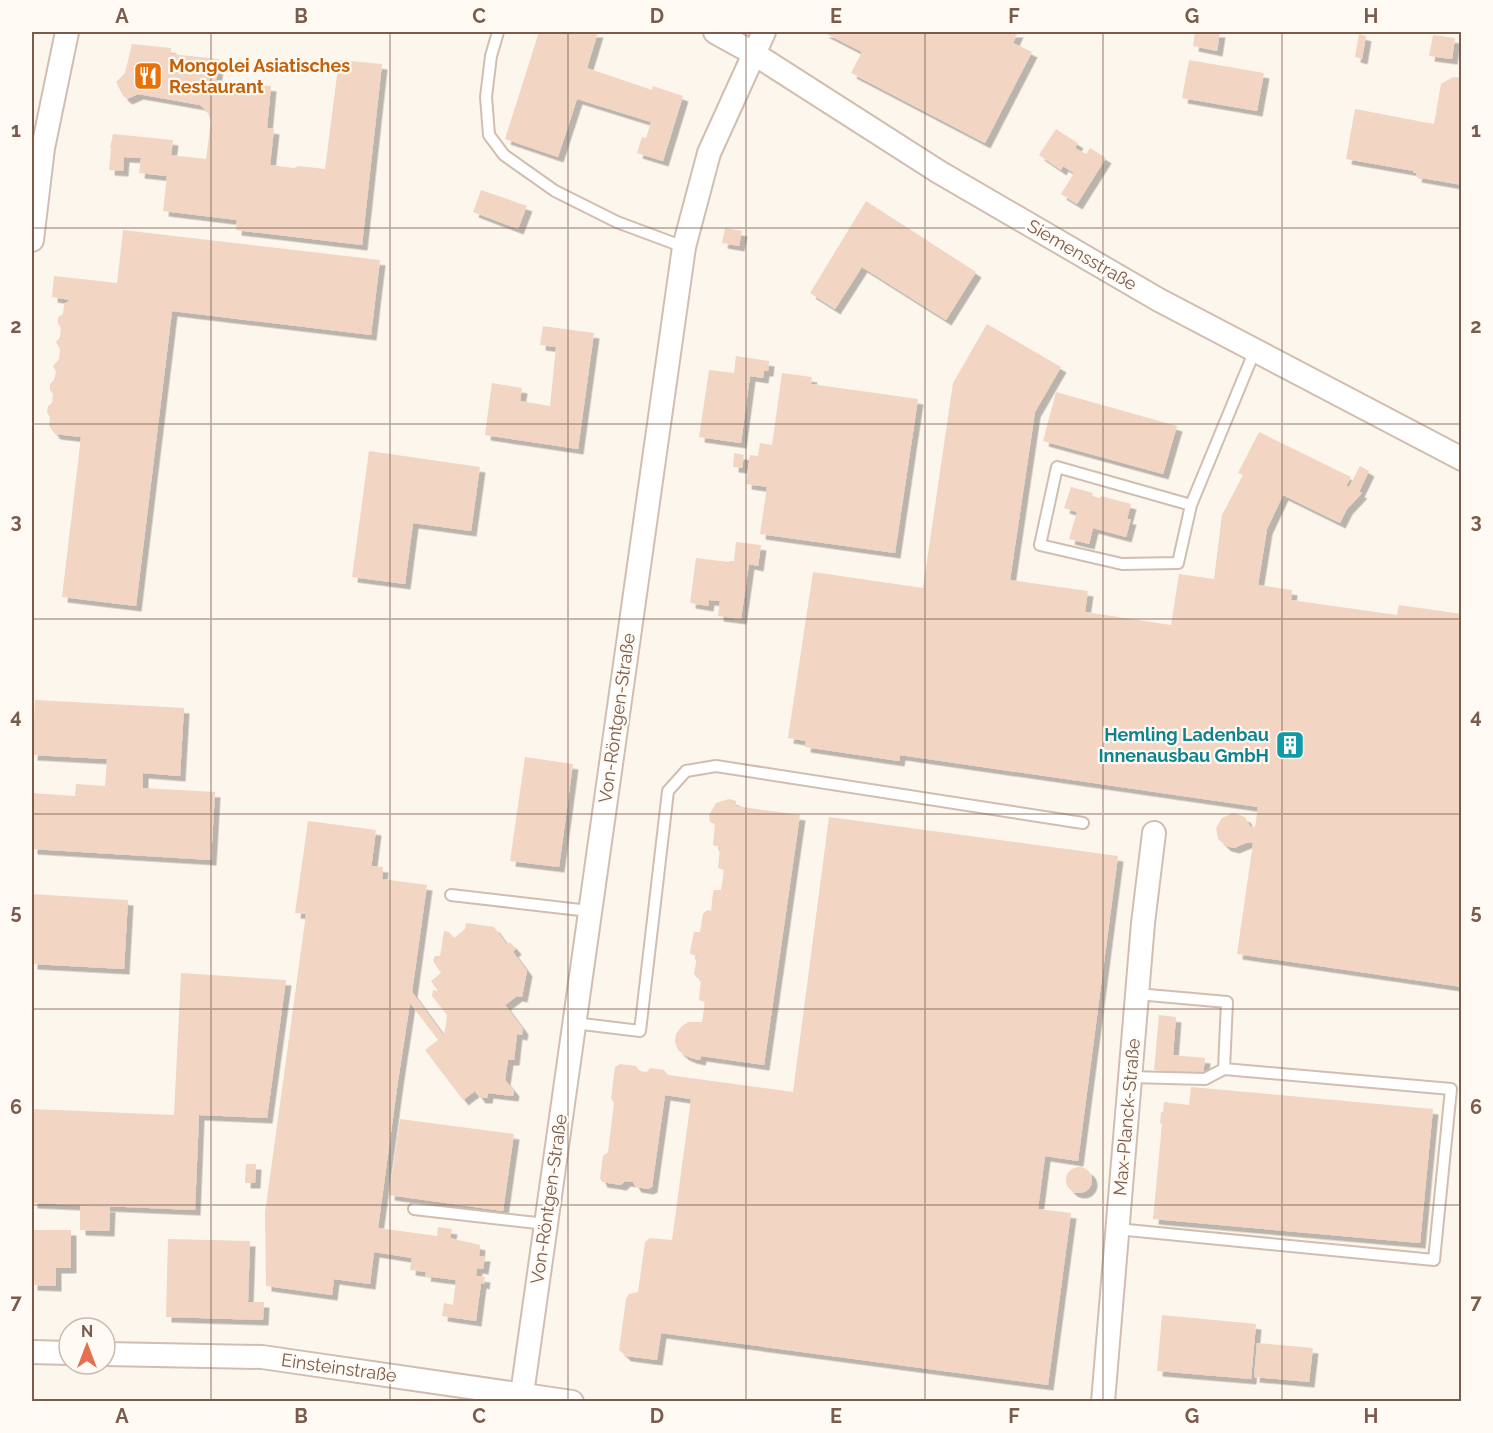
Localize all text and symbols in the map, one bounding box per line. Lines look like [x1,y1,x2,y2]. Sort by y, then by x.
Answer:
text: A [115,4,129,28]
text: B [294,4,308,28]
text: C [472,4,486,28]
text: D [650,4,664,28]
text: E [830,4,842,28]
text: F [1008,4,1020,28]
text: G [1185,4,1199,28]
text: H [1364,4,1378,28]
place label: Mongolei Asiatisches Restaurant [169,55,350,97]
restaurant icon: Mongolei Asiatisches Restaurant [132,60,164,92]
text: 1 [11,118,21,142]
text: 1 [1471,118,1481,142]
street label: Siemensstraße [1024,215,1141,295]
text: 2 [10,314,22,338]
text: 2 [1470,314,1482,338]
text: 3 [10,509,22,533]
text: 3 [1470,509,1482,533]
street label: Von-Röntgen-Straße [594,631,639,804]
text: 4 [10,704,22,728]
text: 4 [1470,704,1482,728]
place label: Hemling Ladenbau Innenausbau GmbH [1098,724,1269,766]
building icon: Hemling Ladenbau Innenausbau GmbH [1274,729,1306,761]
text: 5 [10,900,22,924]
text: 5 [1470,900,1482,924]
street label: Max-Planck-Straße [1109,1037,1144,1196]
text: 6 [10,1095,22,1119]
text: 6 [1470,1095,1482,1119]
street label: Von-Röntgen-Straße [526,1112,571,1285]
text: 7 [10,1290,22,1314]
text: 7 [1470,1290,1482,1314]
north arrow [57,1316,117,1376]
text: N [81,1322,93,1341]
street label: Einsteinstraße [280,1349,399,1386]
text: A [115,1404,129,1428]
text: B [294,1404,308,1428]
text: C [472,1404,486,1428]
text: D [650,1404,664,1428]
text: E [830,1404,842,1428]
text: F [1008,1404,1020,1428]
text: G [1185,1404,1199,1428]
text: H [1364,1404,1378,1428]

